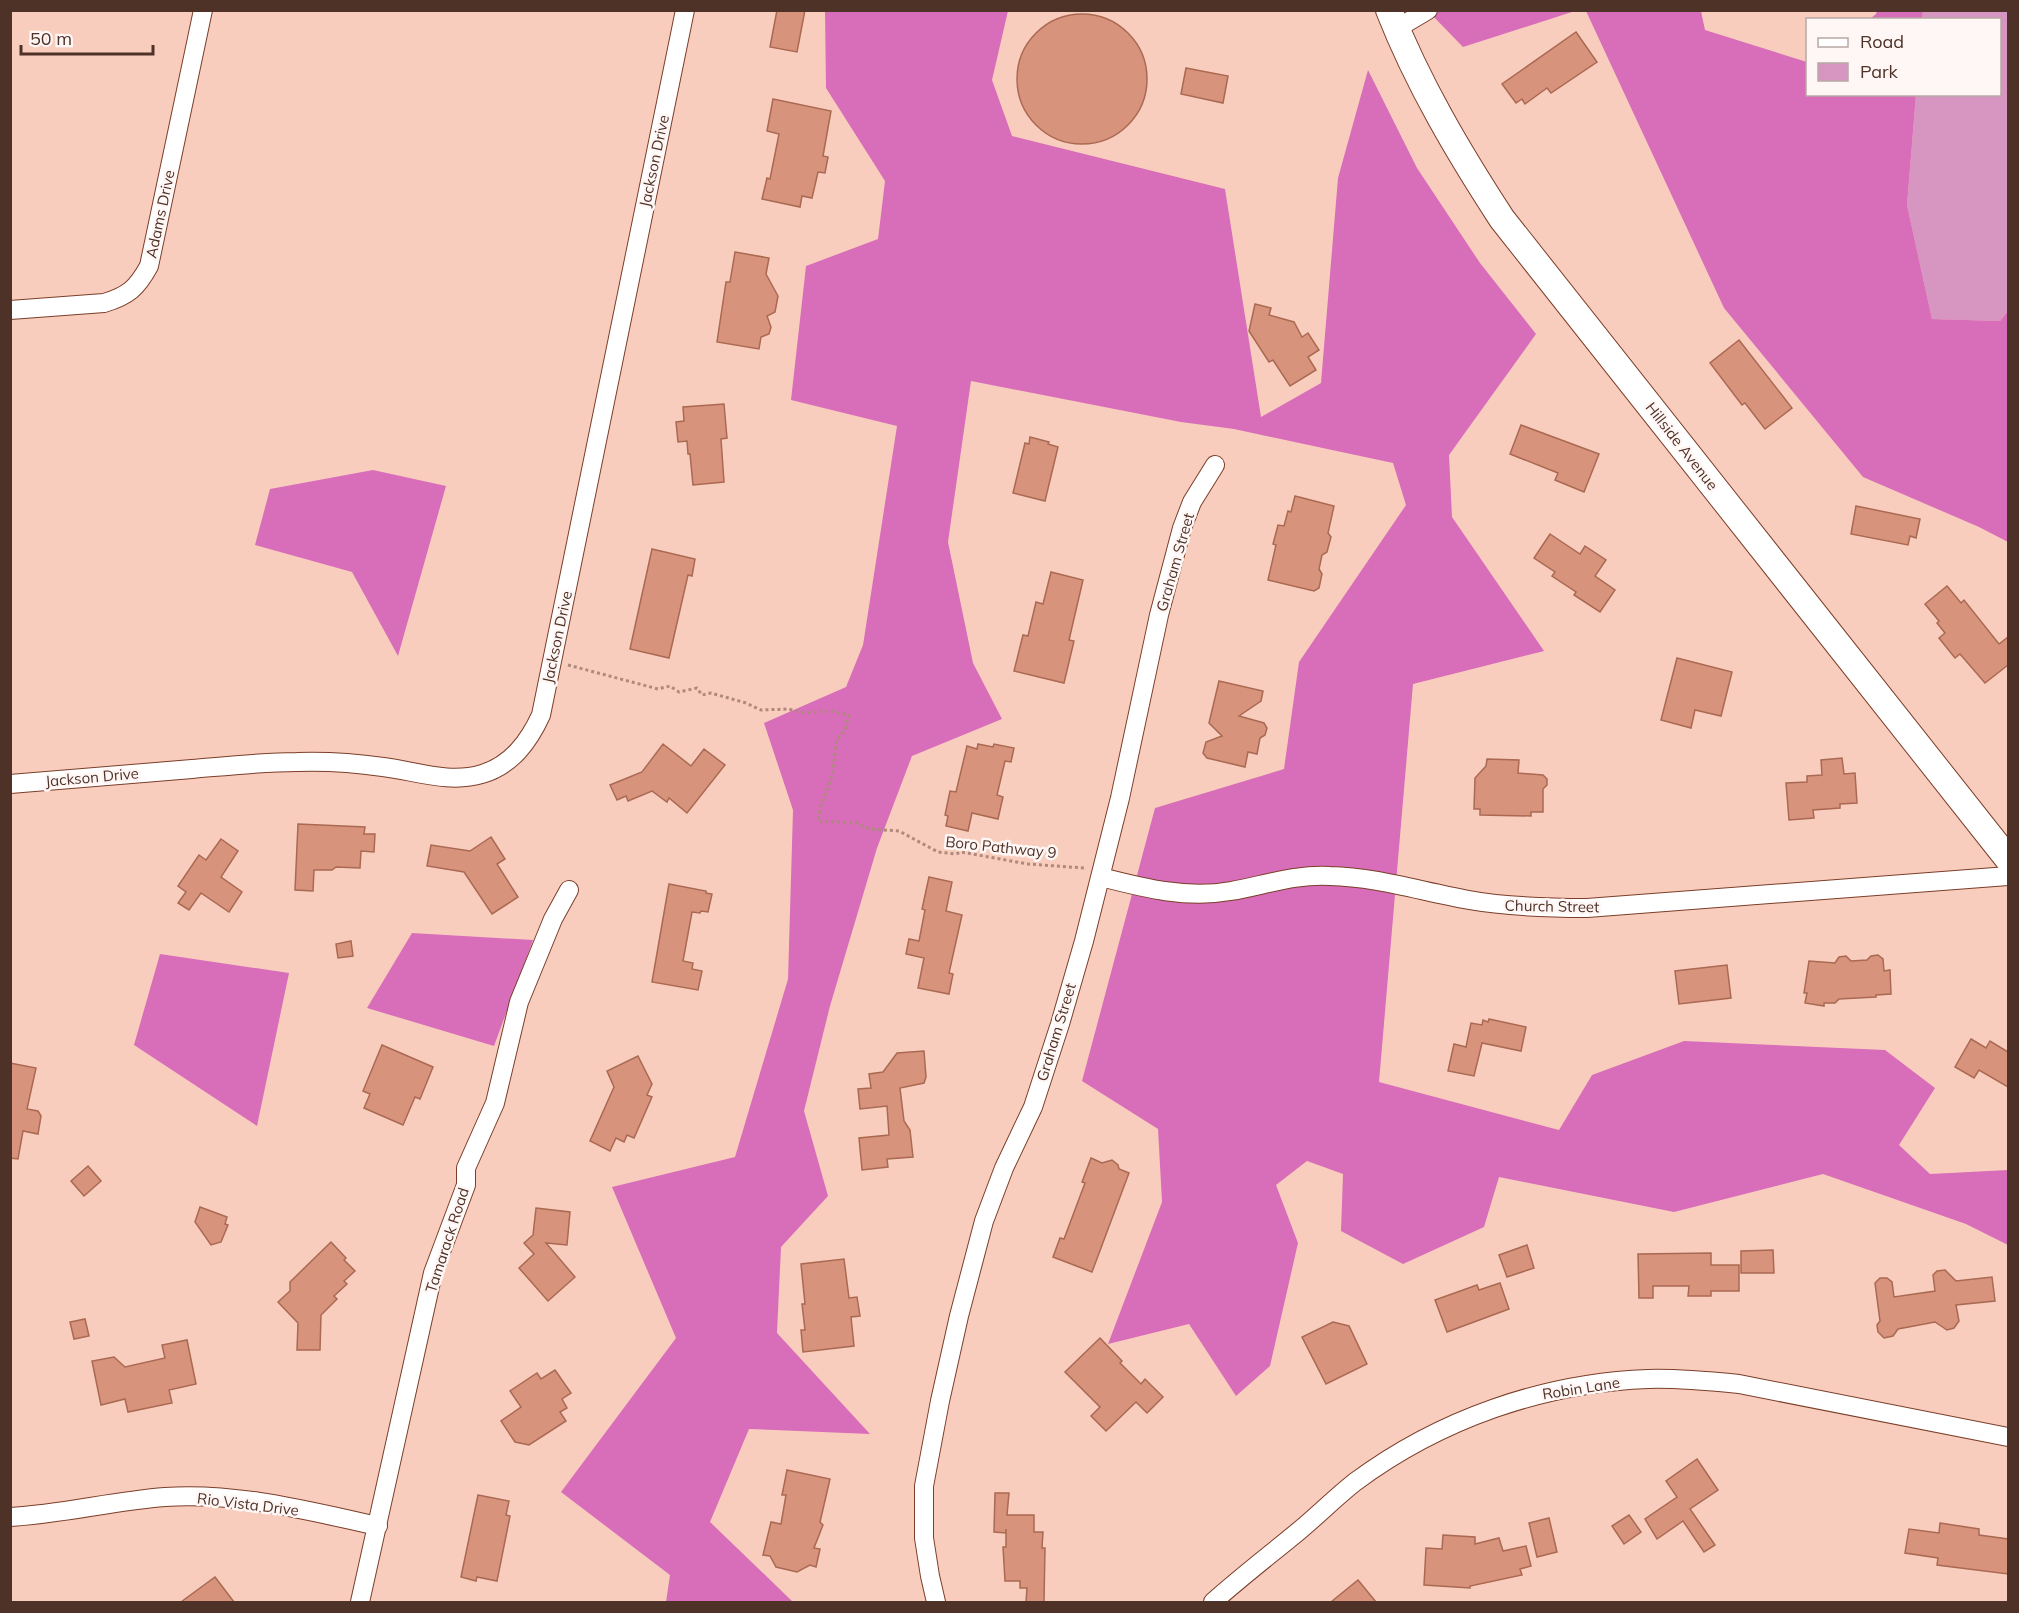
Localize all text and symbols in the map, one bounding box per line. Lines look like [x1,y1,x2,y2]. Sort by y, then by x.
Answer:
scale bar [21,18,153,56]
legend [1806,18,2001,96]
text: 50 m [30,27,72,50]
text: Road [1860,30,1904,53]
text: Park [1860,60,1899,83]
street label: Jackson Drive [635,113,673,209]
street label: Adams Drive [141,168,179,260]
street label: Hillside Avenue [1642,398,1722,494]
street label: Graham Street [1152,510,1198,614]
street label: Jackson Drive [538,589,576,685]
street label: Jackson Drive [44,763,140,791]
street label: Boro Pathway 9 [944,832,1058,862]
street label: Church Street [1505,896,1599,916]
street label: Graham Street [1032,981,1080,1083]
street label: Tamarack Road [421,1185,473,1295]
street label: Robin Lane [1541,1373,1621,1403]
street label: Rio Vista Drive [196,1488,300,1520]

